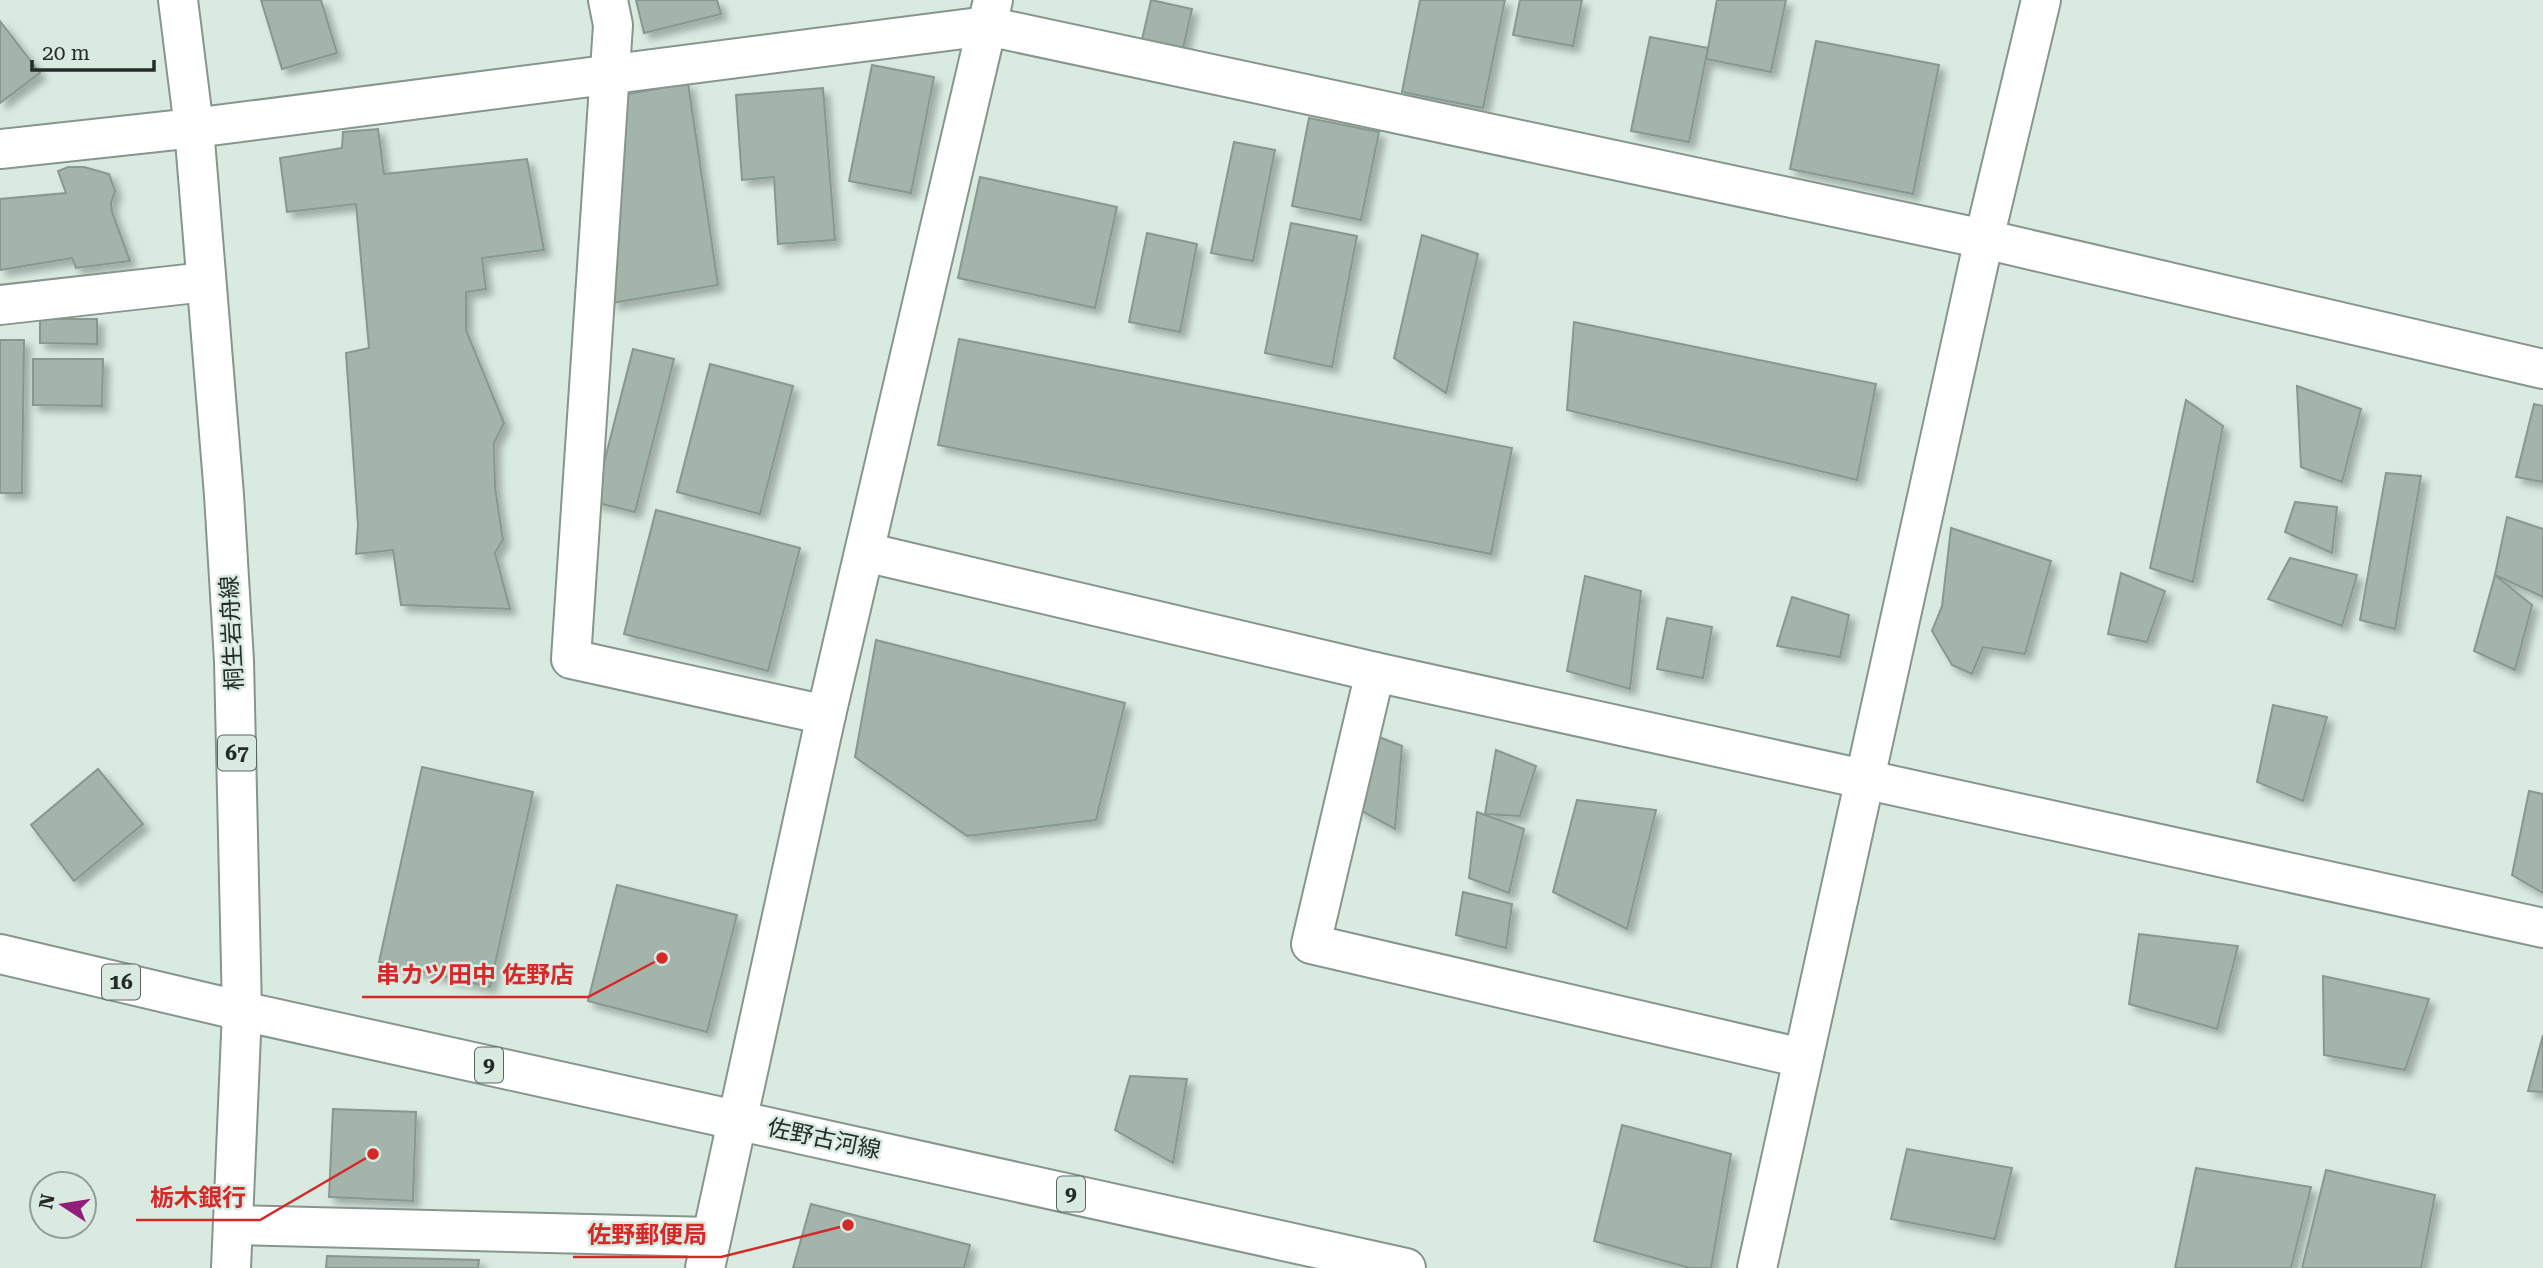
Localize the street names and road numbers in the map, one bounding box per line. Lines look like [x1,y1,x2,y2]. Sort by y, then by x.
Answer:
street label: 桐生岩舟線 [216,575,248,691]
road number: 67 [218,736,256,770]
road number: 16 [102,964,140,1000]
road number: 9 [475,1048,503,1082]
street label: 佐野古河線 [765,1114,883,1164]
road number: 9 [1057,1176,1085,1212]

